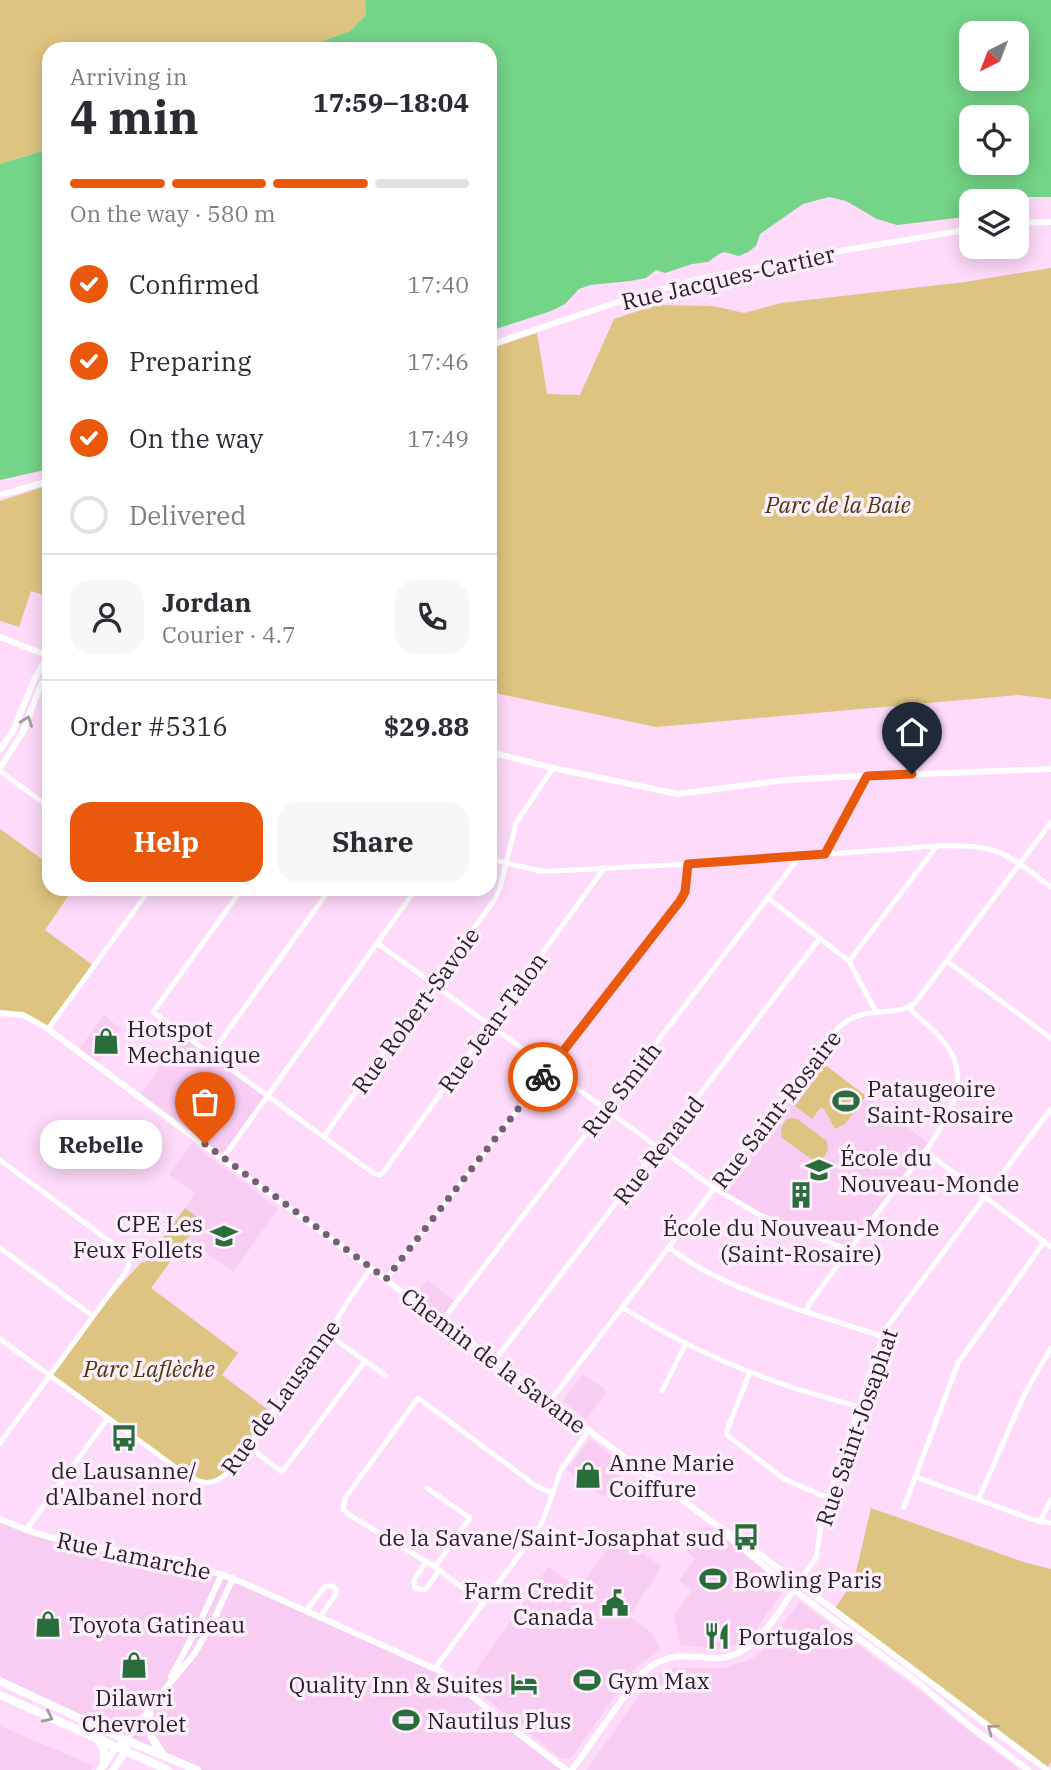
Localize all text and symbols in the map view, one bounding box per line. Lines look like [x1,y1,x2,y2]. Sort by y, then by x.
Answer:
north arrow [959,21,1029,91]
map controls [959,21,1029,259]
text: Arriving in [70,61,187,91]
text: 17:59–18:04 [313,85,469,119]
text: 4 min [70,87,199,147]
button: locate [959,105,1029,175]
button: layers [959,189,1029,259]
text: On the way · 580 m [70,198,276,228]
street label: Rue Jacques-Cartier [618,238,838,316]
icon: check [70,265,108,303]
text: Confirmed [129,267,260,301]
text: 17:40 [407,269,469,299]
icon: check [70,342,108,380]
text: Preparing [129,344,251,378]
text: 17:46 [407,346,469,376]
icon: check [70,419,108,457]
text: On the way [129,421,263,455]
text: 17:49 [407,423,469,453]
park label: Parc de la Baie [764,489,911,519]
text: Delivered [129,498,246,532]
button: person [70,580,144,654]
button: phone [395,580,469,654]
text: Jordan [162,585,252,619]
text: Courier · 4.7 [162,619,296,649]
pin [882,702,942,774]
text: Order #5316 [70,709,228,743]
text: $29.88 [384,709,469,743]
icon: home [893,713,931,751]
one-way arrow [19,716,33,728]
button: Help [70,802,263,882]
button: Share [277,802,469,882]
street label: Rue Robert-Savoie [344,921,486,1099]
street label: Rue Jean-Talon [431,946,553,1098]
place label: Hotspot Mechanique [127,1013,260,1069]
street label: Rue Saint-Rosaire [705,1023,847,1195]
shop icon: Hotspot Mechanique [91,1026,121,1056]
street label: Rue Smith [575,1035,667,1143]
courier [508,1042,578,1112]
icon: bike [524,1058,562,1096]
pin [175,1072,235,1144]
place label: Pataugeoire Saint-Rosaire [867,1073,1013,1129]
icon: bag [186,1083,224,1121]
sports icon: Pataugeoire Saint-Rosaire [831,1086,861,1116]
street label: Rue Renaud [606,1090,710,1210]
callout: Rebelle [40,1120,163,1168]
text: Rebelle [59,1129,143,1159]
place label: École du Nouveau-Monde [840,1142,1019,1198]
school or university icon: École du Nouveau-Monde [804,1155,834,1185]
building icon: École du Nouveau-Monde (Saint-Rosaire) [786,1180,816,1210]
place label: CPE Les Feux Follets [73,1208,203,1264]
place label: École du Nouveau-Monde (Saint-Rosaire) [663,1212,939,1268]
school or university icon: CPE Les Feux Follets [209,1221,239,1251]
street label: Chemin de la Savane [395,1280,593,1440]
street label: Rue de Lausanne [214,1313,346,1481]
street label: Rue Saint-Josaphat [808,1324,904,1530]
park label: Parc Laflèche [82,1353,215,1383]
bus stop icon: de Lausanne/ d'Albanel nord [109,1423,139,1453]
place label: Anne Marie Coiffure [609,1447,734,1503]
place label: de Lausanne/ d'Albanel nord [45,1455,203,1511]
shop icon: Anne Marie Coiffure [573,1460,603,1490]
place label: de la Savane/Saint-Josaphat sud [379,1522,725,1552]
bus stop icon: de la Savane/Saint-Josaphat sud [731,1522,761,1552]
street label: Rue Lamarche [54,1524,214,1586]
sports icon: Bowling Paris [698,1564,728,1594]
place label: Bowling Paris [734,1564,882,1594]
place label: Farm Credit Canada [464,1575,594,1631]
public building icon: Farm Credit Canada [600,1588,630,1618]
shop icon: Toyota Gatineau [33,1609,63,1639]
place label: Toyota Gatineau [69,1609,245,1639]
restaurant icon: Portugalos [702,1621,732,1651]
place label: Portugalos [738,1621,854,1651]
shop icon: Dilawri Chevrolet [119,1650,149,1680]
sports icon: Gym Max [572,1665,602,1695]
place label: Gym Max [608,1665,710,1695]
place label: Quality Inn & Suites [289,1669,503,1699]
hotel icon: Quality Inn & Suites [509,1669,539,1699]
place label: Dilawri Chevrolet [82,1682,186,1738]
sports icon: Nautilus Plus [391,1705,421,1735]
place label: Nautilus Plus [427,1705,571,1735]
one-way arrow [41,1709,54,1723]
one-way arrow [987,1725,1000,1738]

